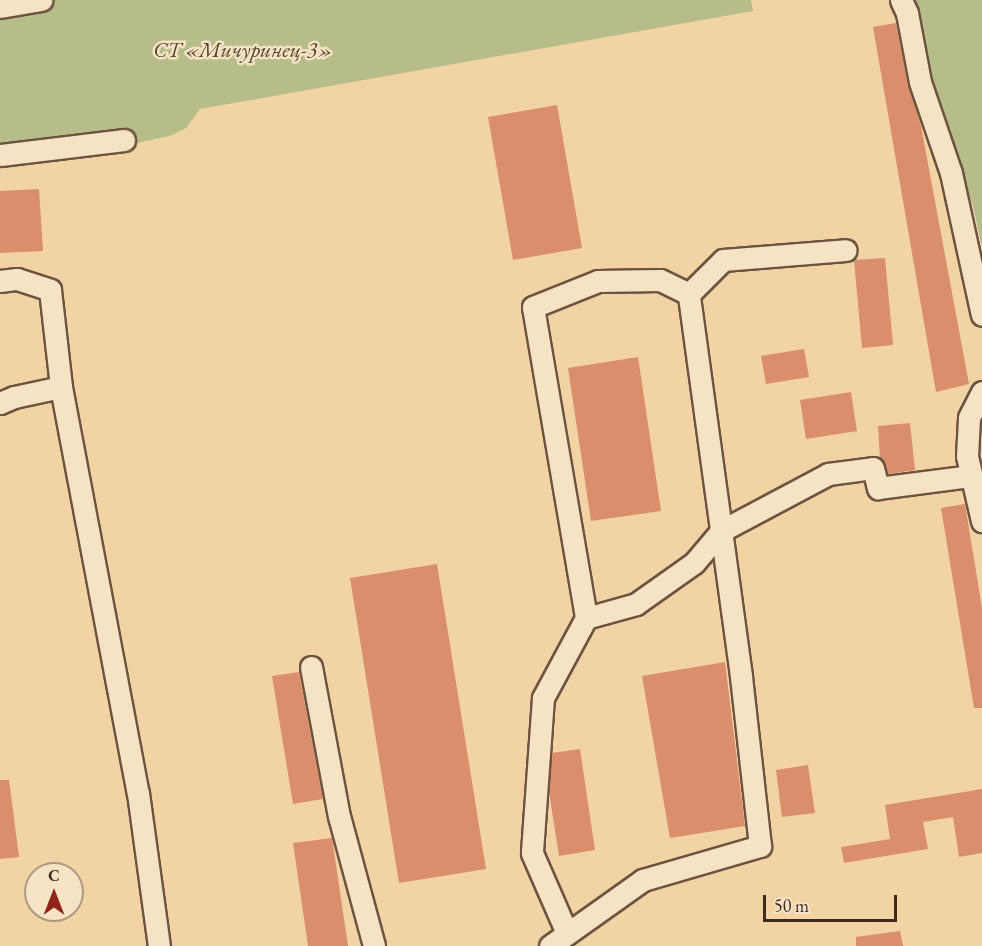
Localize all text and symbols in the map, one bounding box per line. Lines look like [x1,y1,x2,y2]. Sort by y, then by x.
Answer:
park label: СТ «Мичуринец-3» [153,37,333,63]
north arrow [24,862,84,922]
text: С [48,865,60,886]
scale bar [766,883,900,921]
text: 50 m [774,894,809,917]

